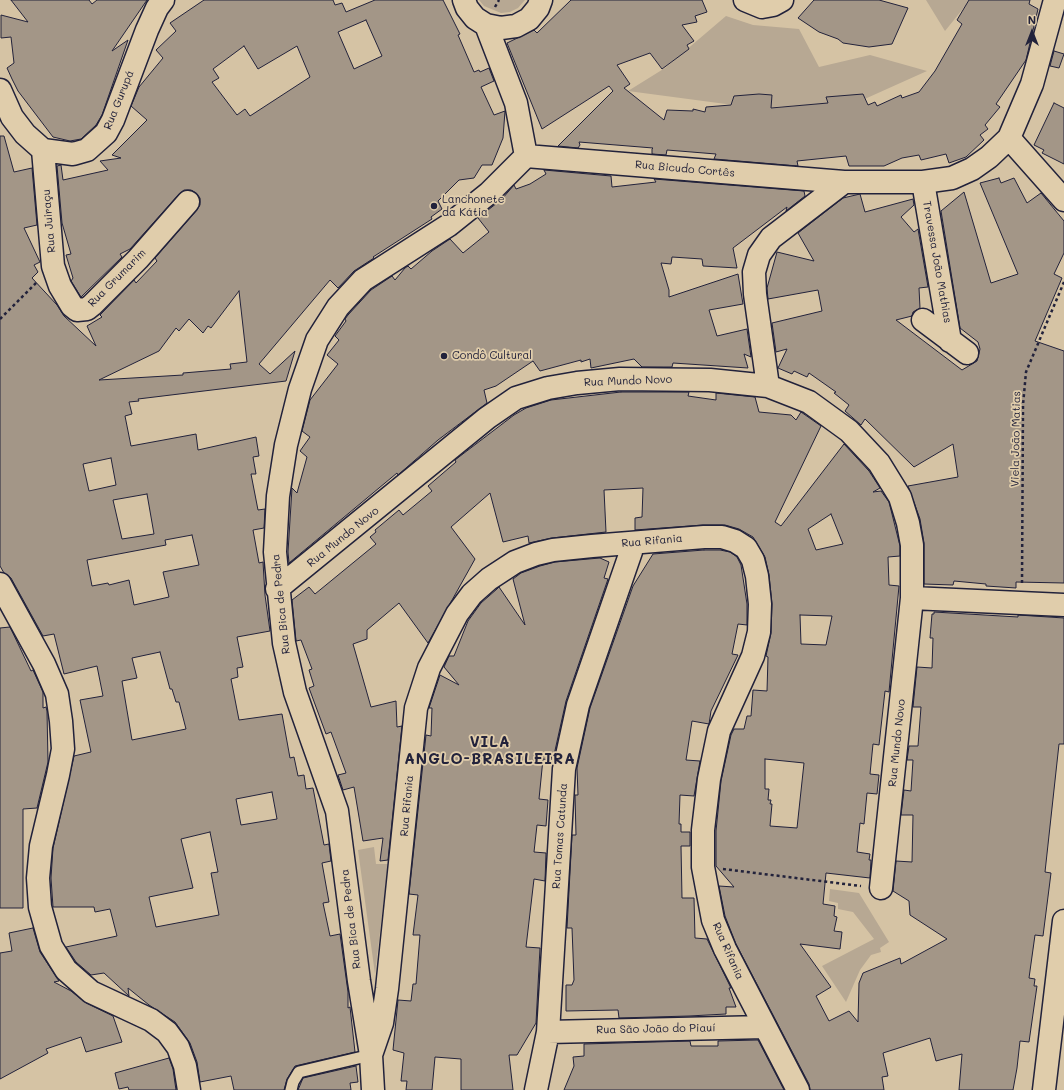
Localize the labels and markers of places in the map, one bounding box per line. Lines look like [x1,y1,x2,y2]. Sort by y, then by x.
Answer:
place label: Lanchonete da Kátia [442,193,504,219]
marker: Lanchonete da Kátia [429,201,439,211]
place label: Condô Cultural [452,349,532,363]
marker: Condô Cultural [439,351,449,361]

